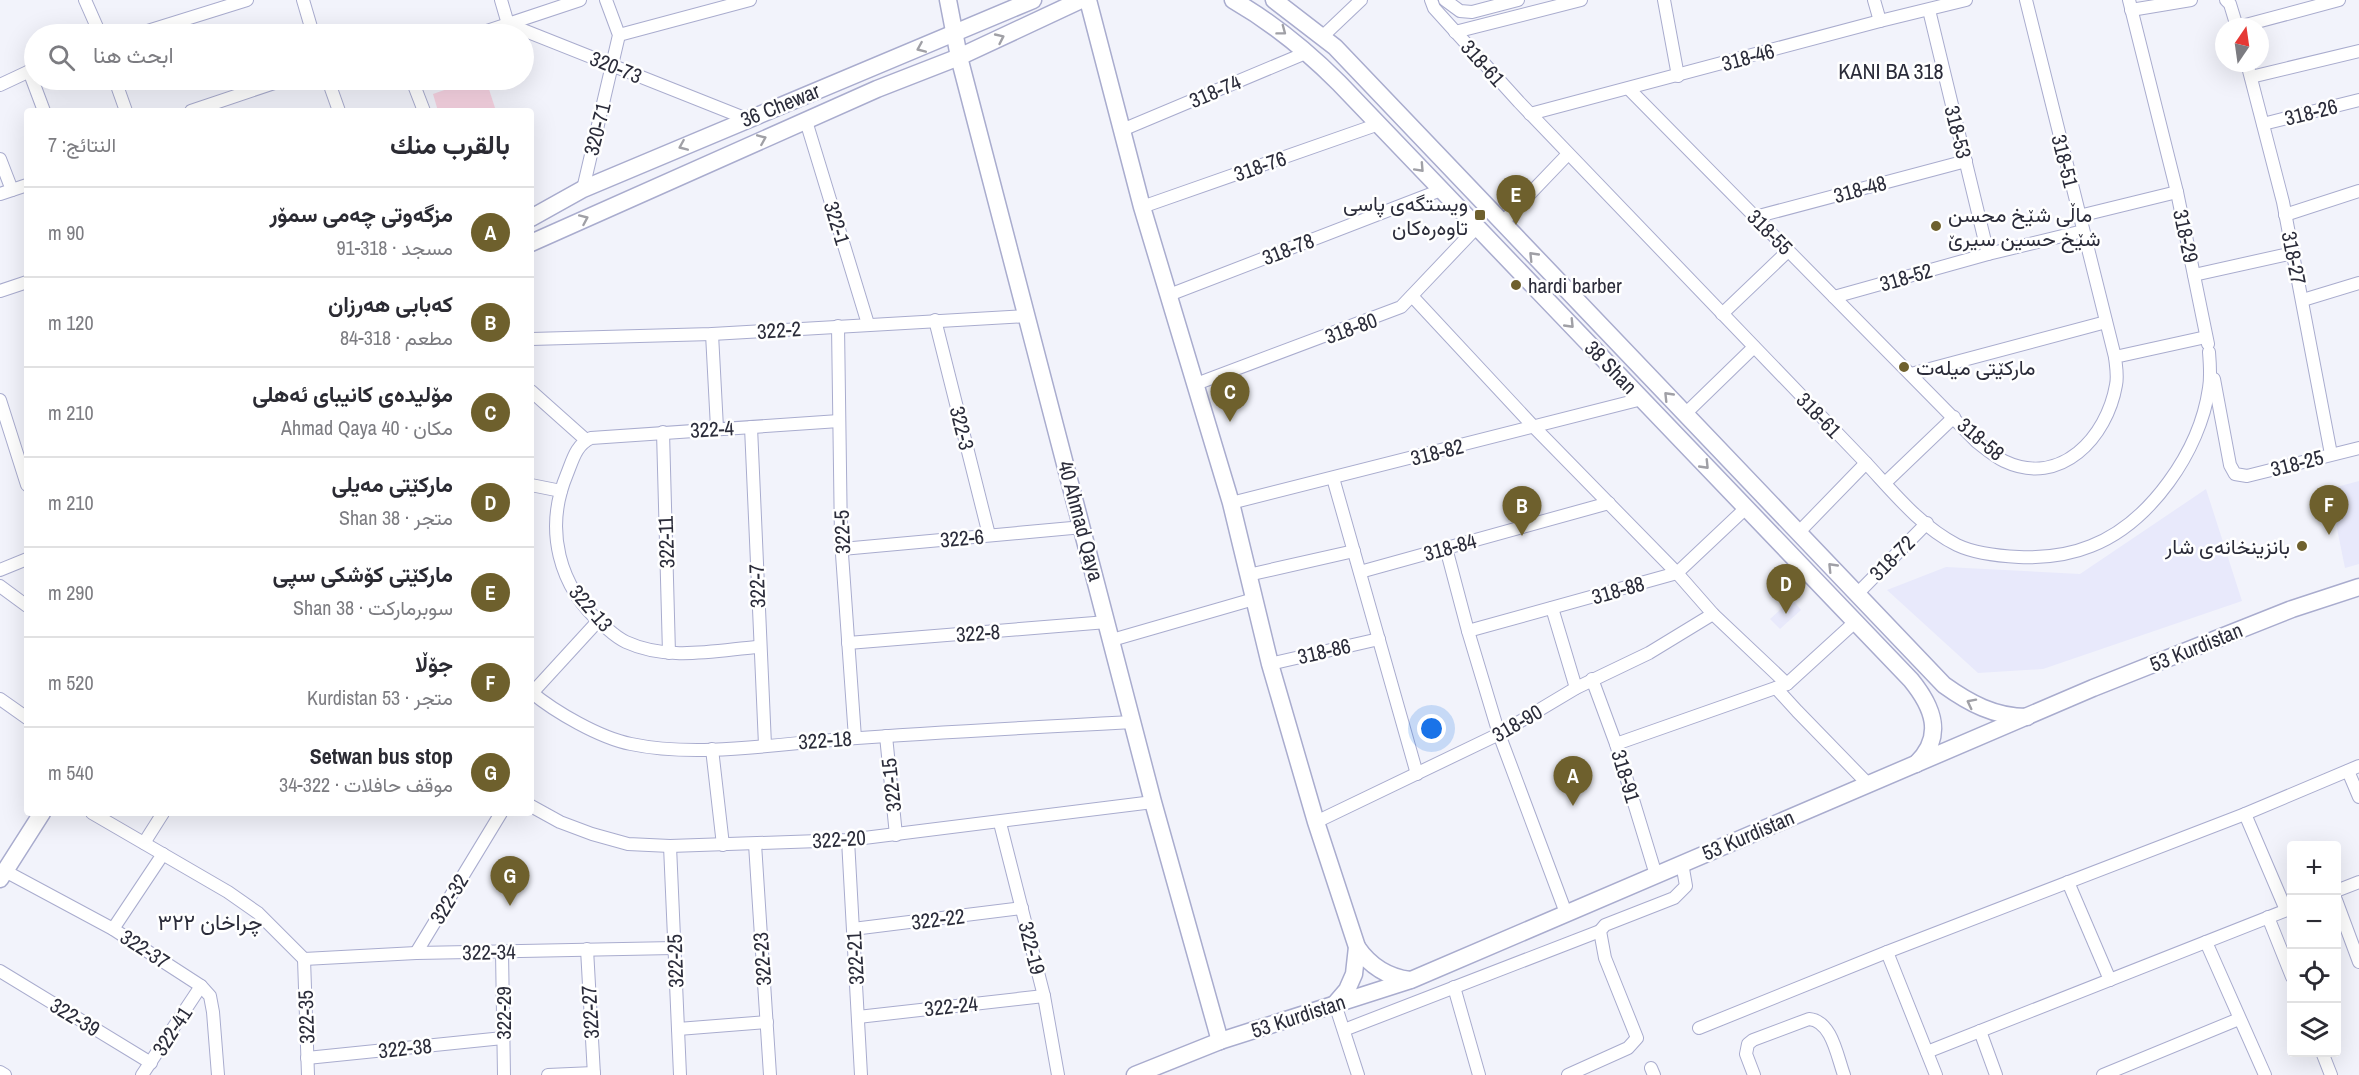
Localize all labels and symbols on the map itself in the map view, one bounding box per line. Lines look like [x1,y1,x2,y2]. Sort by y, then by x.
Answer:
north arrow [2215,18,2269,72]
one-way arrow [1275,24,1286,35]
street label: 318-61 [1454,33,1512,93]
one-way arrow [993,34,1004,46]
street label: 318-46 [1718,36,1778,78]
one-way arrow [917,41,928,53]
street label: 320-73 [586,44,646,90]
district label: KANI BA 318 [1838,56,1944,86]
street label: 318-74 [1185,67,1246,115]
street label: 36 Chewar [736,76,824,134]
street label: 318-26 [2281,91,2341,133]
street label: 320-71 [576,99,618,159]
street label: 318-53 [1937,102,1979,162]
street label: 318-51 [2044,131,2086,191]
one-way arrow [756,135,767,147]
one-way arrow [678,139,689,151]
street label: 318-76 [1230,144,1290,188]
one-way arrow [1413,162,1424,172]
street label: 318-48 [1830,168,1890,210]
pin: E [1496,176,1536,225]
place label: ویستگەی پاسی تاوەرەکان [1343,189,1468,242]
street label: 322-1 [817,198,857,249]
place label: ماڵی شێخ محسن شێخ حسین سیرێ [1948,200,2100,253]
street label: 318-55 [1741,203,1799,261]
street label: 318-29 [2166,207,2206,265]
marker: ویستگەی پاسی تاوەرەکان [1473,208,1487,222]
one-way arrow [578,214,589,226]
marker: ماڵی شێخ محسن شێخ حسین سیرێ [1929,219,1943,233]
street label: 318-78 [1258,226,1318,272]
street label: 318-27 [2275,229,2313,287]
one-way arrow [1530,252,1541,263]
street label: 318-52 [1876,256,1936,298]
place label: hardi barber [1528,271,1622,300]
marker: hardi barber [1509,278,1523,292]
street label: 318-80 [1321,305,1381,351]
street label: 322-2 [756,314,802,346]
one-way arrow [1563,318,1574,328]
street label: 38 Shan [1578,334,1644,400]
place label: مارکێتی میلەت [1916,353,2036,382]
marker: مارکێتی میلەت [1897,360,1911,374]
pin: C [1210,372,1250,422]
street label: 318-61 [1790,386,1848,445]
one-way arrow [1665,393,1676,404]
street label: 322-3 [943,403,981,453]
street label: 318-58 [1951,411,2011,467]
street label: 322-4 [689,413,735,445]
street label: 318-82 [1407,431,1467,473]
street label: 318-25 [2267,442,2327,484]
street label: 40 Ahmad Qaya [1051,458,1111,585]
one-way arrow [1698,458,1709,469]
pin: B [1502,486,1541,536]
pin: F [2310,486,2348,535]
street label: 322-5 [827,509,857,555]
street label: 322-11 [651,515,681,569]
street label: 322-6 [939,522,985,554]
street label: 318-84 [1420,526,1480,568]
street label: 318-72 [1863,529,1921,587]
place label: بانزینخانەی شار [2164,532,2290,561]
marker: بانزینخانەی شار [2295,539,2309,553]
street label: 322-7 [742,563,772,609]
pin: D [1766,564,1806,614]
one-way arrow [1829,564,1840,575]
street label: 318-88 [1588,569,1648,611]
street label: 322-13 [562,578,620,638]
street label: 53 Kurdistan [2145,615,2247,679]
street label: 322-8 [955,617,1001,649]
street label: 318-86 [1295,631,1353,671]
street label: 318-90 [1487,697,1547,749]
one-way arrow [1967,698,1978,710]
your location [1417,714,1446,743]
street label: 322-18 [797,724,853,756]
street label: 318-91 [1604,746,1648,806]
pin: A [1554,756,1592,806]
street label: 322-15 [874,757,908,813]
street label: 53 Kurdistan [1697,803,1799,867]
street label: 322-20 [811,823,867,855]
pin: G [490,856,530,906]
street label: 322-32 [423,869,475,929]
street label: 322-22 [910,901,966,937]
district label: چراخان ٣٢٢ [158,907,262,937]
street label: 322-19 [1011,918,1053,978]
street label: 322-37 [115,922,175,976]
street label: 322-21 [839,930,871,986]
street label: 322-23 [746,931,778,987]
street label: 322-25 [660,934,690,988]
street label: 322-34 [462,937,516,967]
street label: 322-27 [574,984,606,1040]
street label: 322-29 [489,986,518,1040]
street label: 53 Kurdistan [1247,987,1349,1045]
street label: 322-24 [923,989,980,1023]
street label: 322-35 [291,990,321,1044]
street label: 322-39 [45,991,105,1043]
street label: 322-41 [145,1000,199,1061]
street label: 322-38 [377,1031,433,1065]

